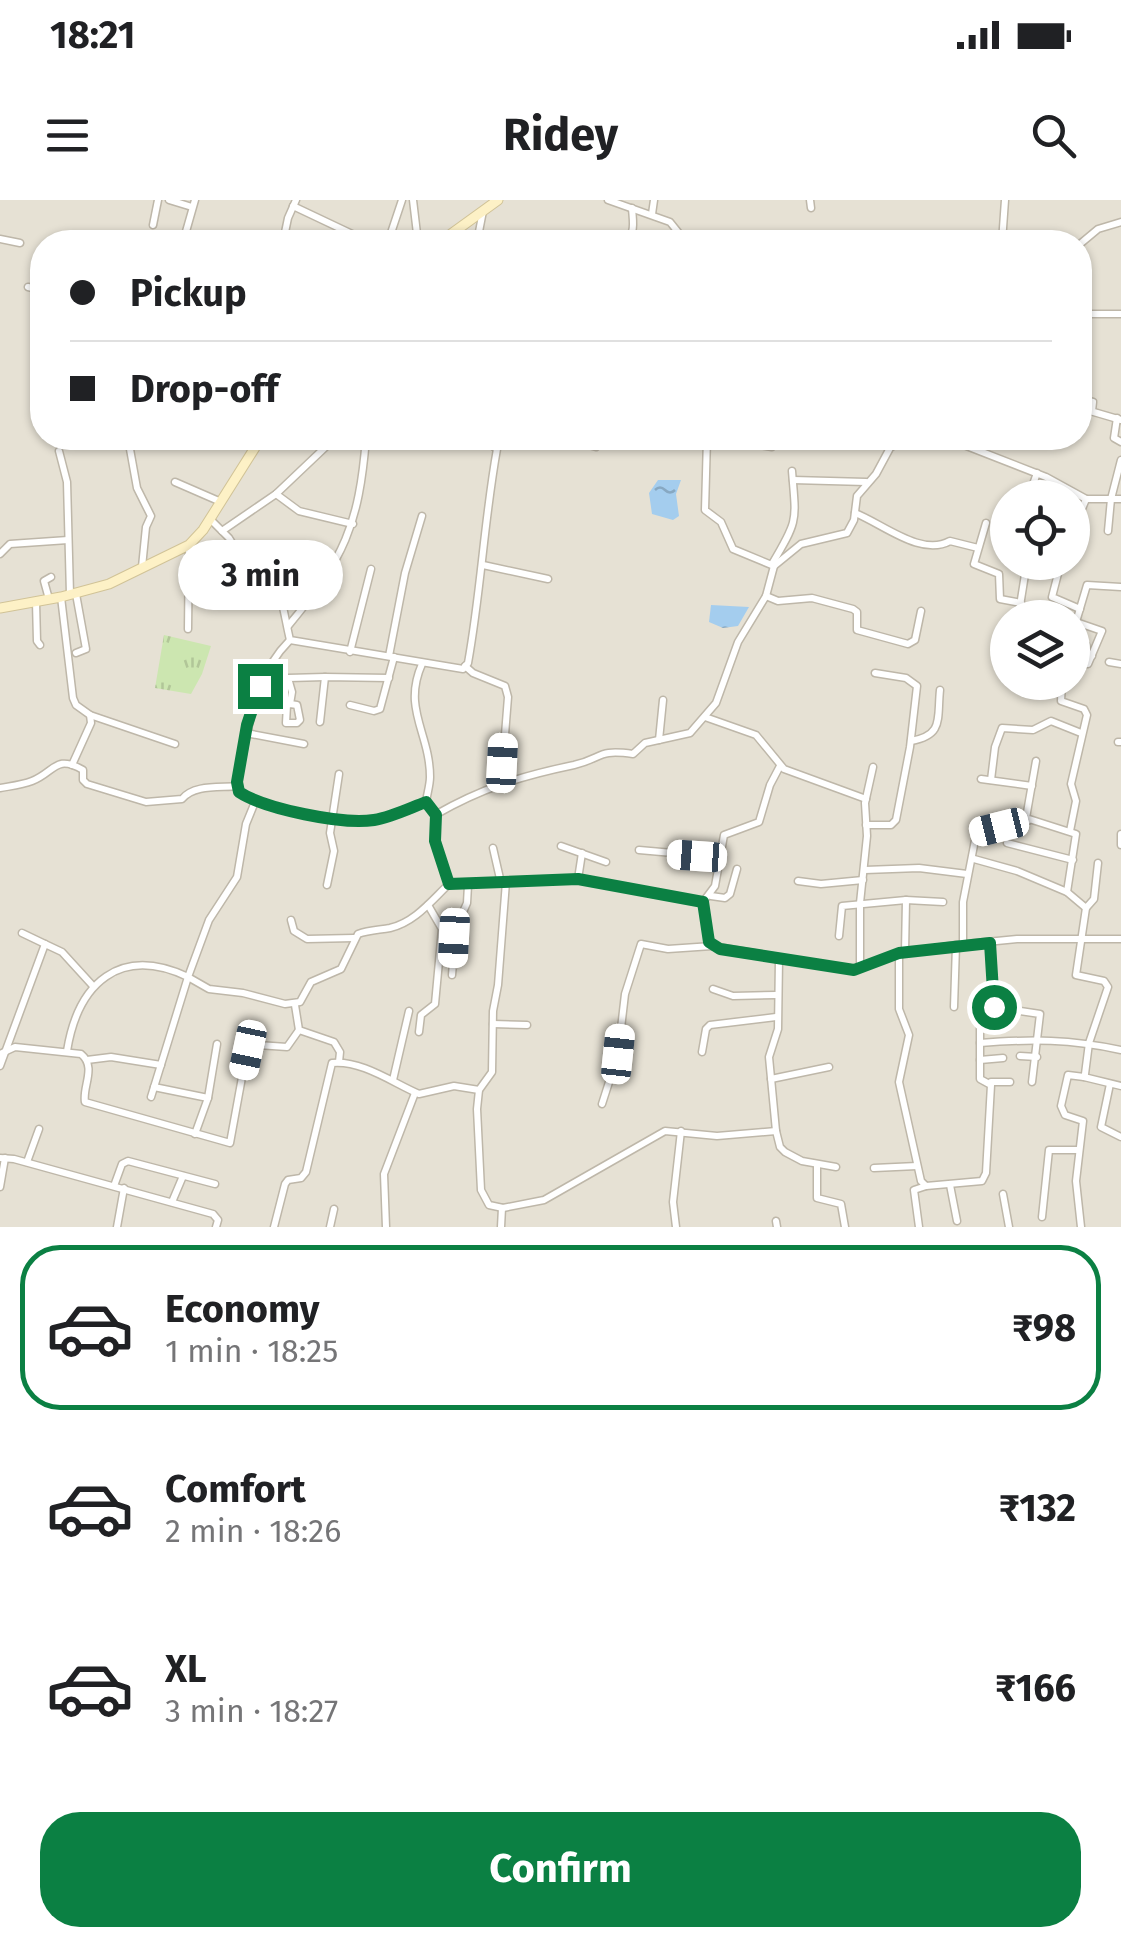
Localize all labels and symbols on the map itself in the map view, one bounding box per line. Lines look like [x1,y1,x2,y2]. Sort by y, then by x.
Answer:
callout: 3 min [178,541,342,611]
route end [238,664,283,709]
car [485,732,519,794]
car [966,805,1032,849]
car [666,839,728,873]
car [437,907,471,969]
route start [972,985,1017,1030]
car [227,1018,269,1082]
car [600,1023,636,1085]

